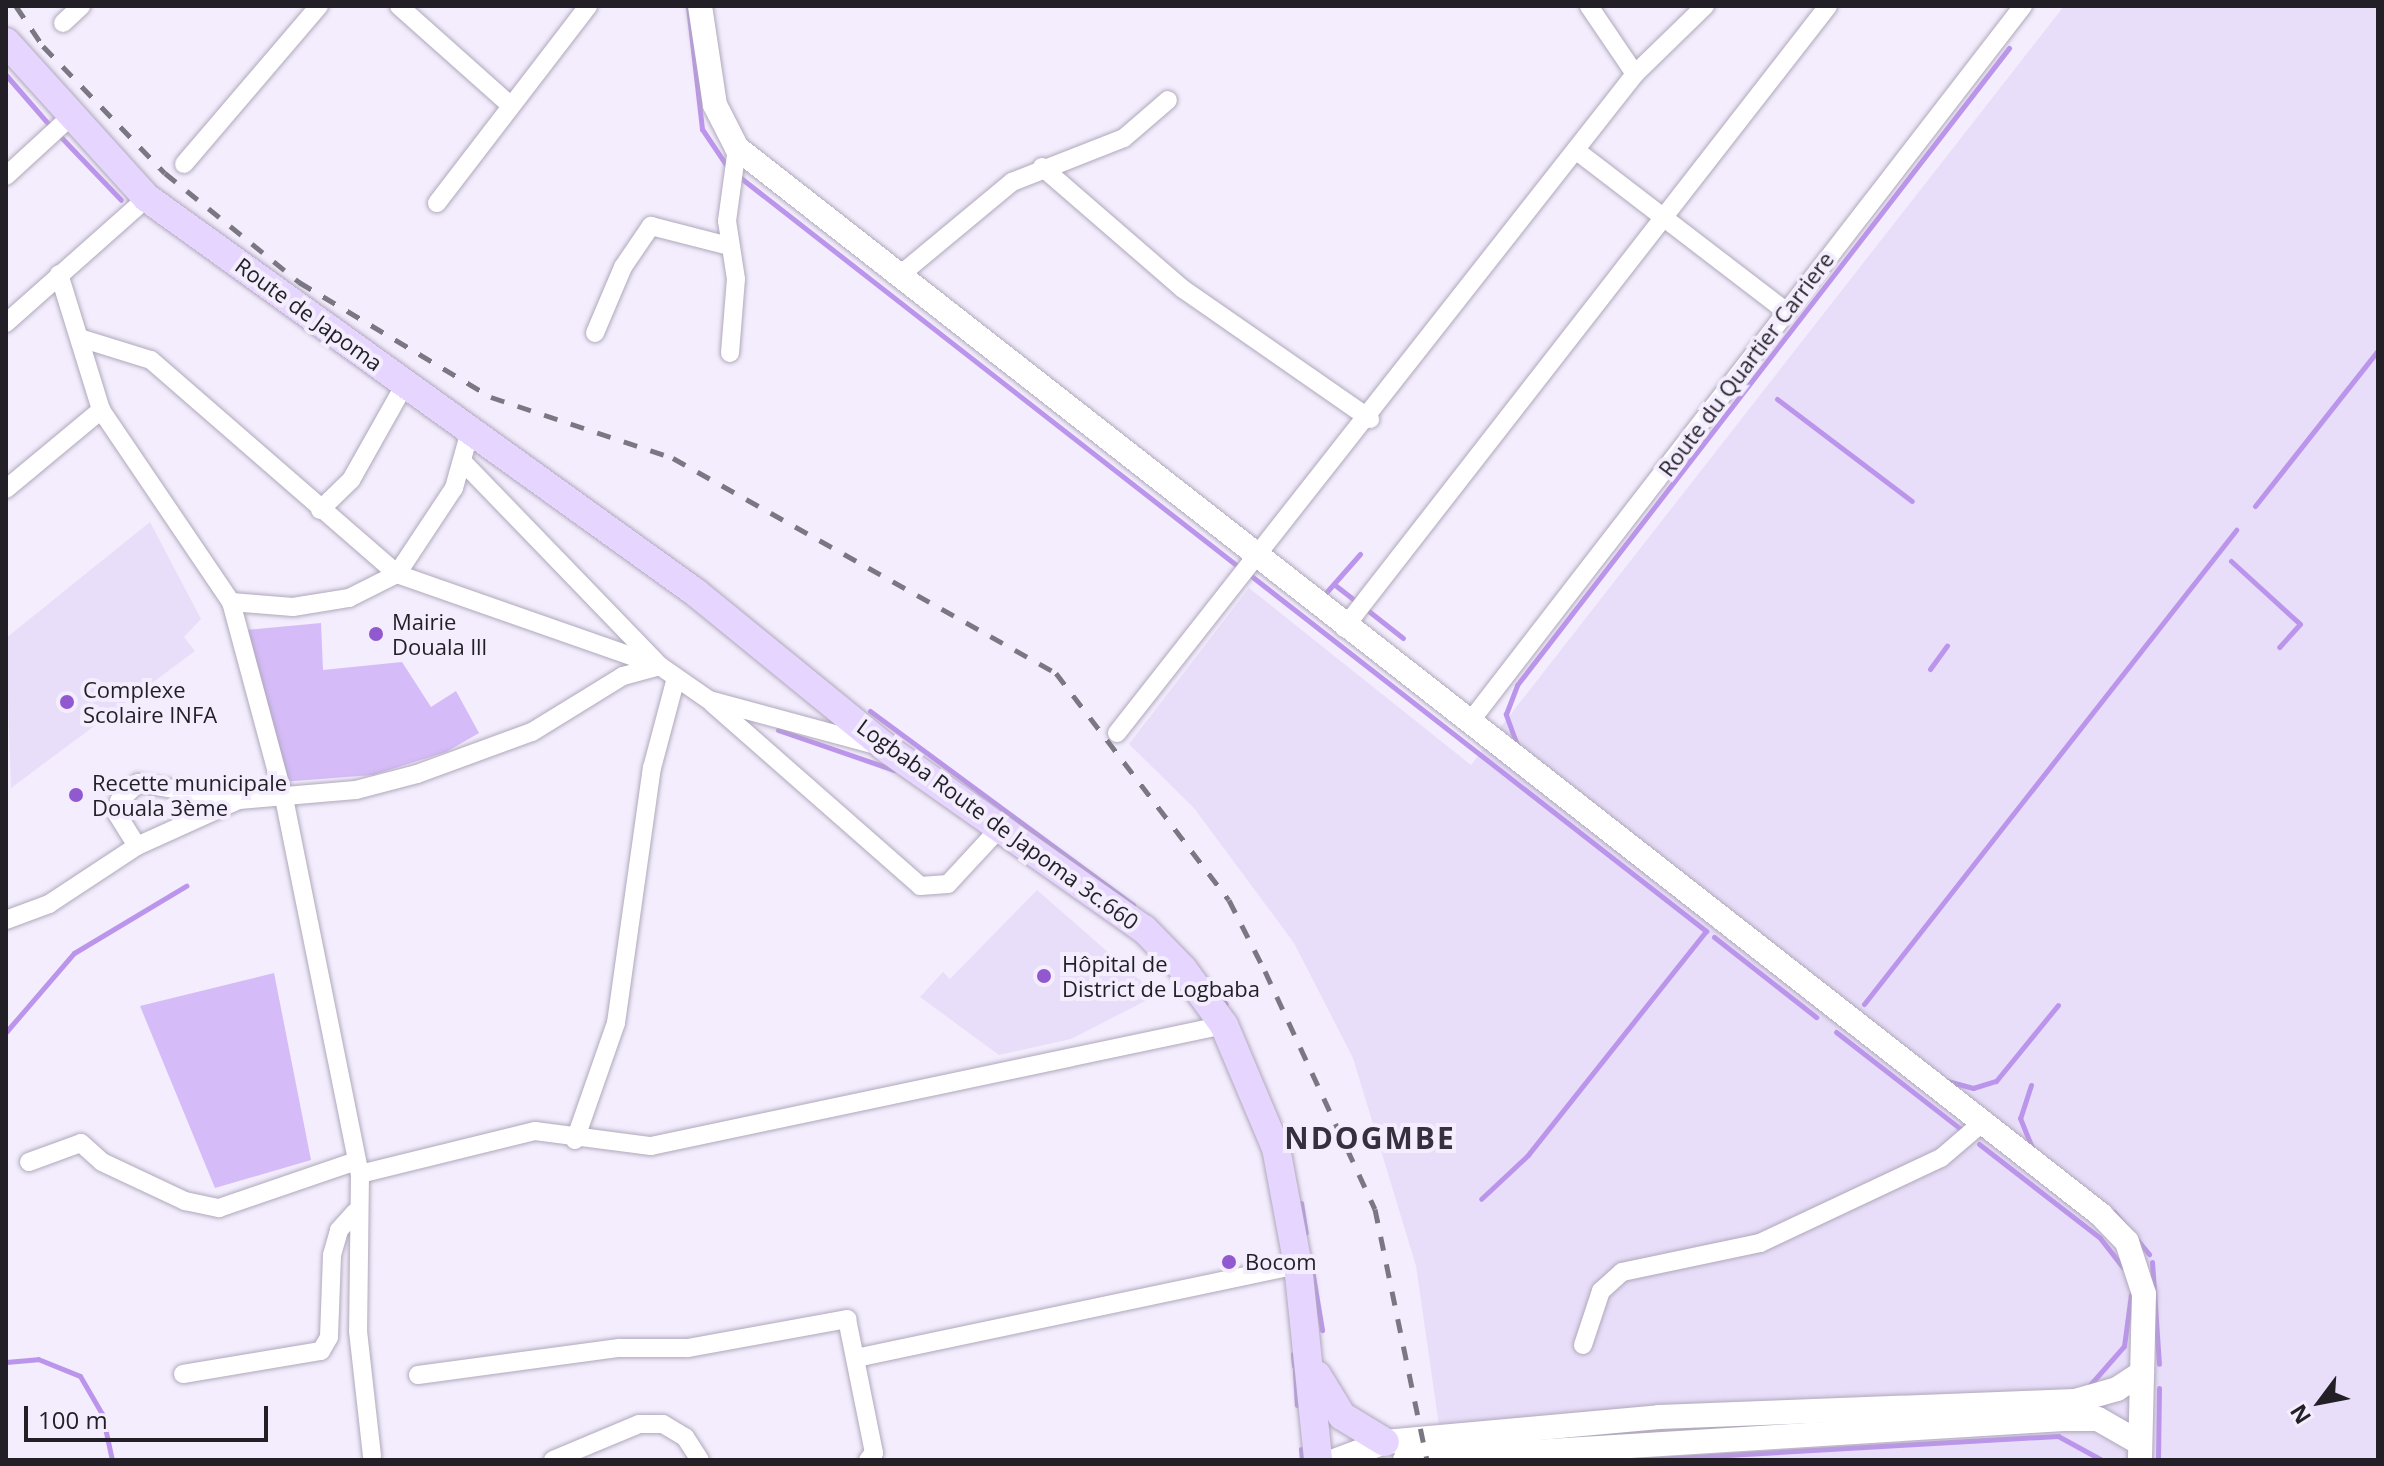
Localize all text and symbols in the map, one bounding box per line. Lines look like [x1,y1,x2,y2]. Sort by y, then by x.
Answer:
street label: Route du Quartier Carriere [1653,246,1839,482]
street label: Route de Japoma [230,252,388,376]
place label: Mairie Douala lll [392,608,487,660]
marker: Mairie Douala lll [367,625,385,643]
place label: Complexe Scolaire INFA [83,676,217,728]
marker: Complexe Scolaire INFA [58,693,76,711]
street label: Logbaba Route de Japoma 3c.660 [852,713,1144,935]
place label: Recette municipale Douala 3ème [92,769,287,820]
marker: Recette municipale Douala 3ème [67,786,85,804]
place label: Hôpital de District de Logbaba [1062,950,1260,1002]
marker: Hôpital de District de Logbaba [1033,965,1055,987]
district label: NDOGMBE [1284,1120,1456,1156]
place label: Bocom [1245,1249,1317,1275]
marker: Bocom [1220,1253,1238,1271]
north arrow [2280,1362,2360,1442]
scale bar [28,1390,272,1440]
text: N [2282,1399,2317,1430]
text: 100 m [38,1403,108,1436]

